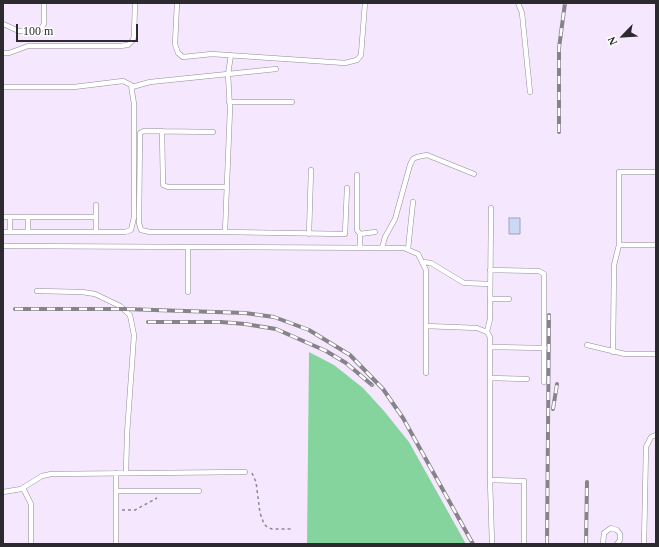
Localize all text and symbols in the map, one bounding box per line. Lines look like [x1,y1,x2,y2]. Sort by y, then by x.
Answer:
scale bar [18,16,140,42]
north arrow [603,16,643,56]
text: 100 m [23,24,53,38]
text: N [605,35,619,47]

